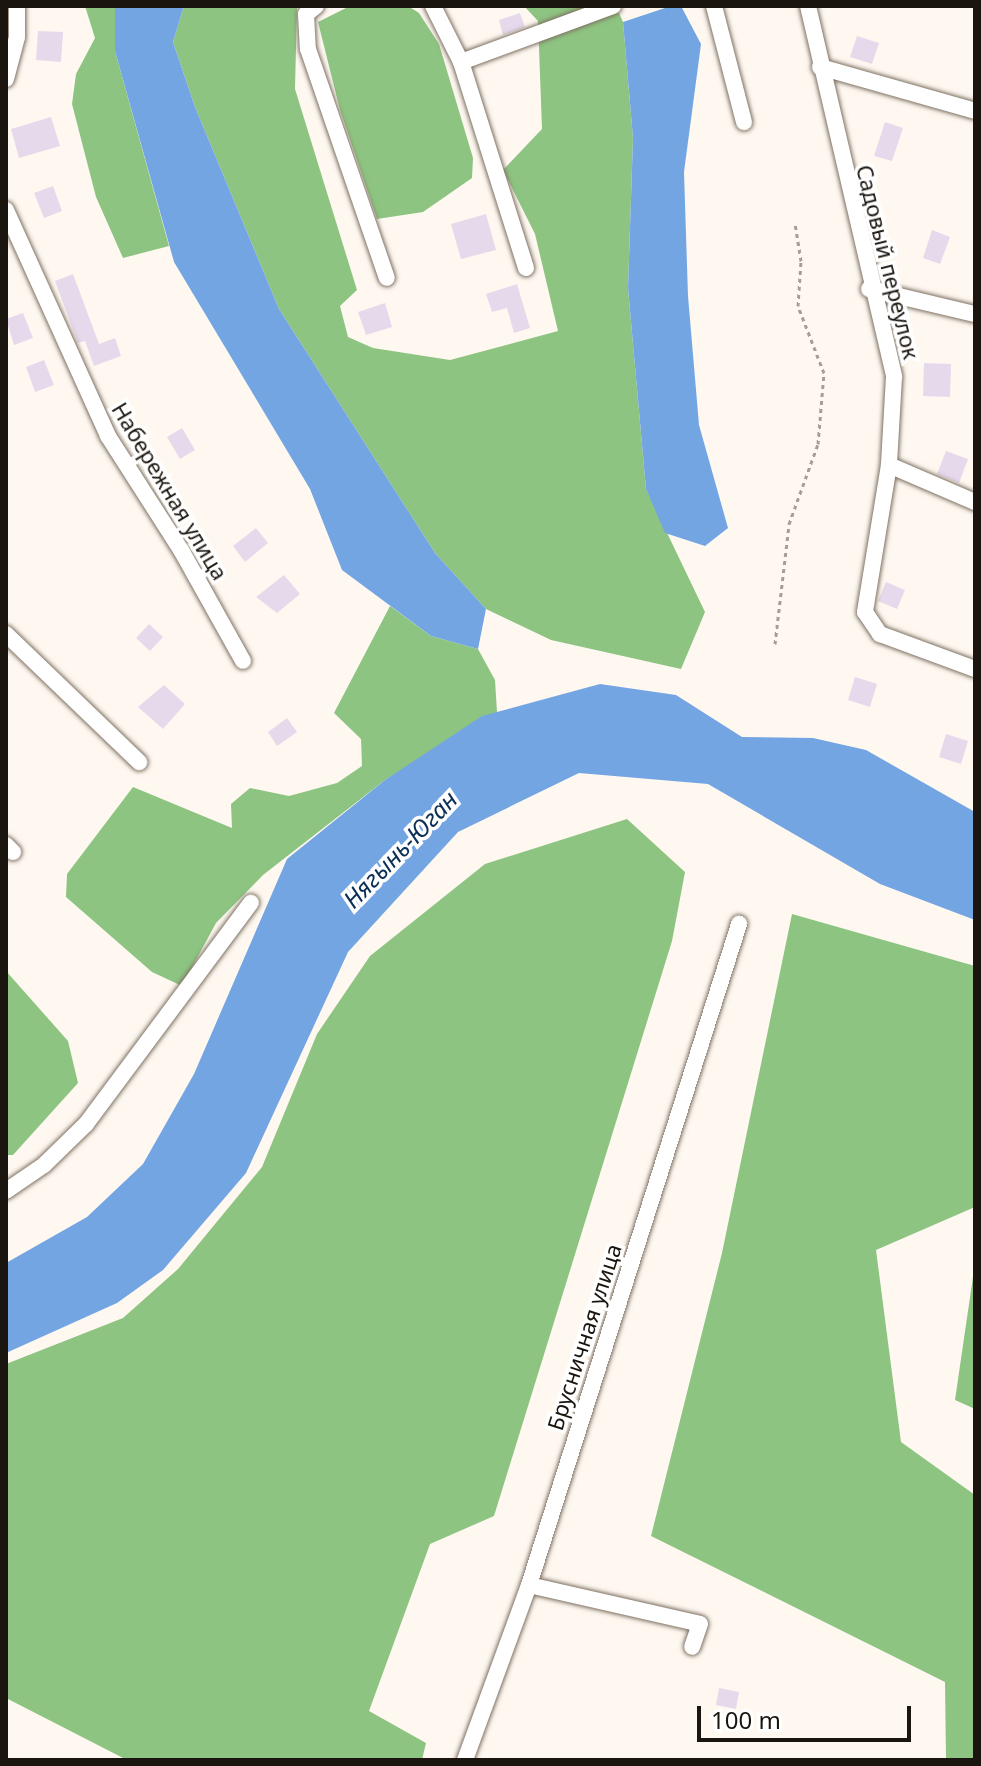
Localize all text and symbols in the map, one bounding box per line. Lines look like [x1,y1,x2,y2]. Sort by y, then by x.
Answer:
street label: Садовый переулок [851,162,925,362]
street label: Набережная улица [107,398,233,584]
water label: Нягынь-Юган [337,785,463,913]
street label: Брусничная улица [541,1241,627,1433]
scale bar [701,1690,915,1740]
text: 100 m [711,1703,781,1736]

